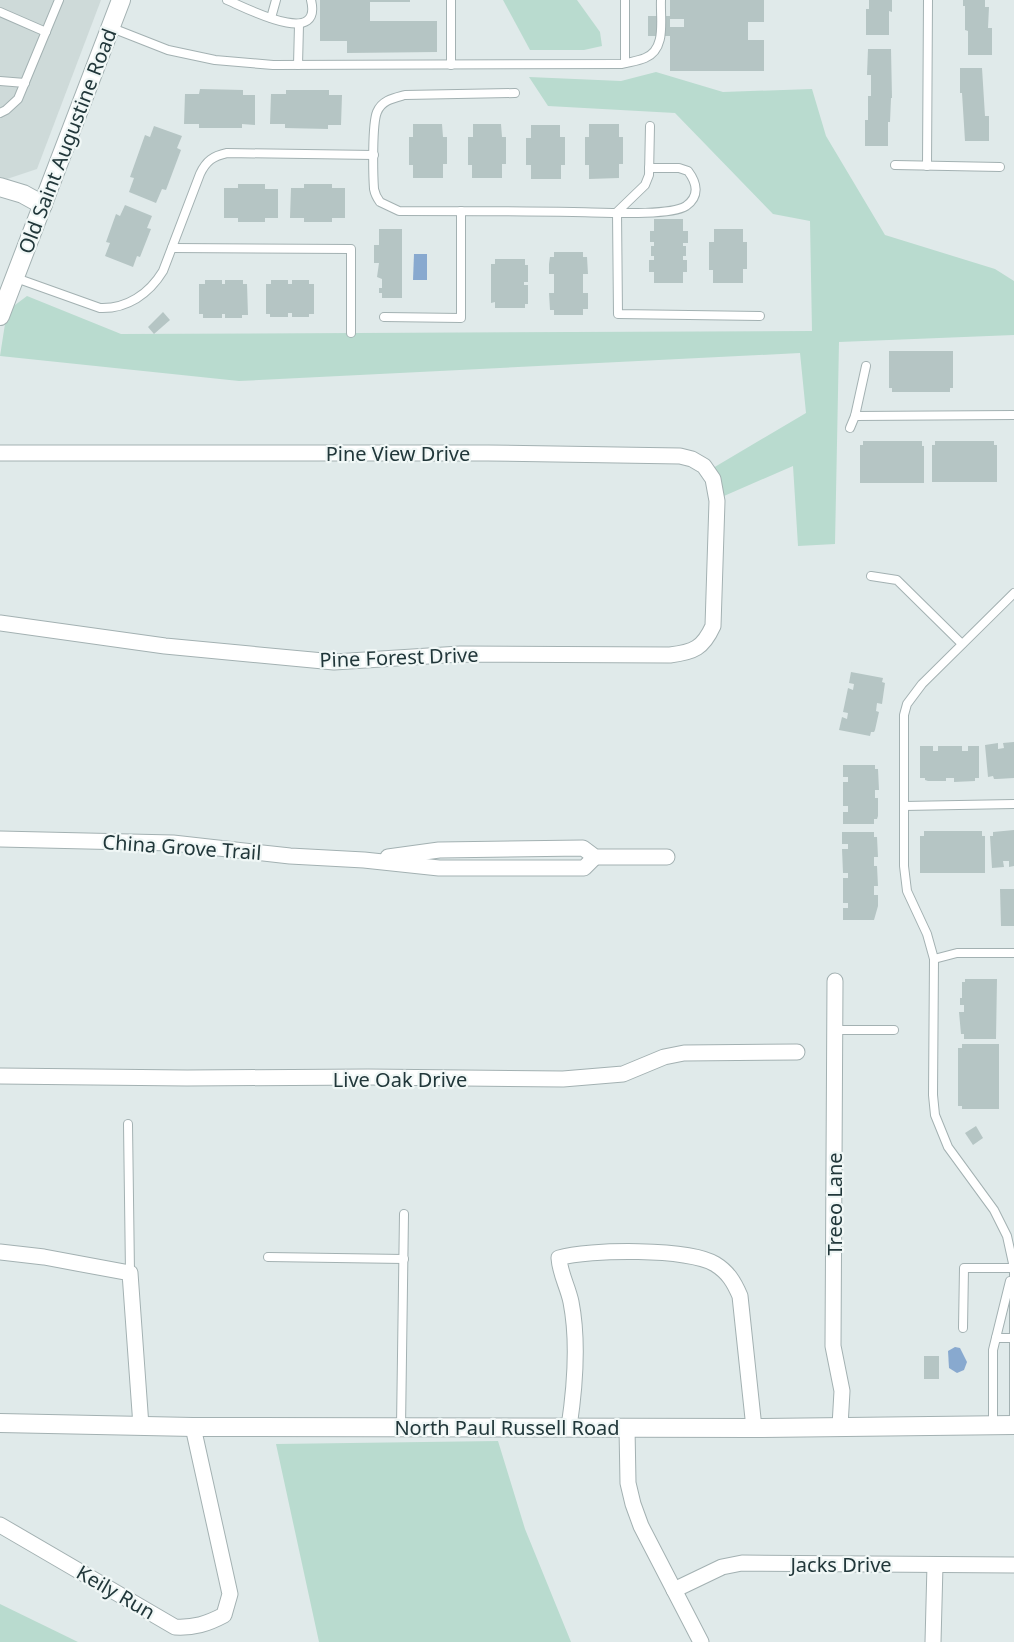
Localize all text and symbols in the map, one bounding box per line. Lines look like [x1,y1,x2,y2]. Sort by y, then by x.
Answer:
street label: Old Saint Augustine Road [12,25,122,257]
street label: Pine View Drive [326,440,470,467]
street label: Pine Forest Drive [319,641,479,673]
street label: China Grove Trail [102,828,262,866]
street label: Live Oak Drive [333,1066,467,1093]
street label: Treeo Lane [821,1152,848,1256]
street label: North Paul Russell Road [394,1414,620,1441]
street label: Jacks Drive [788,1551,892,1578]
street label: Keily Run [72,1559,160,1625]

